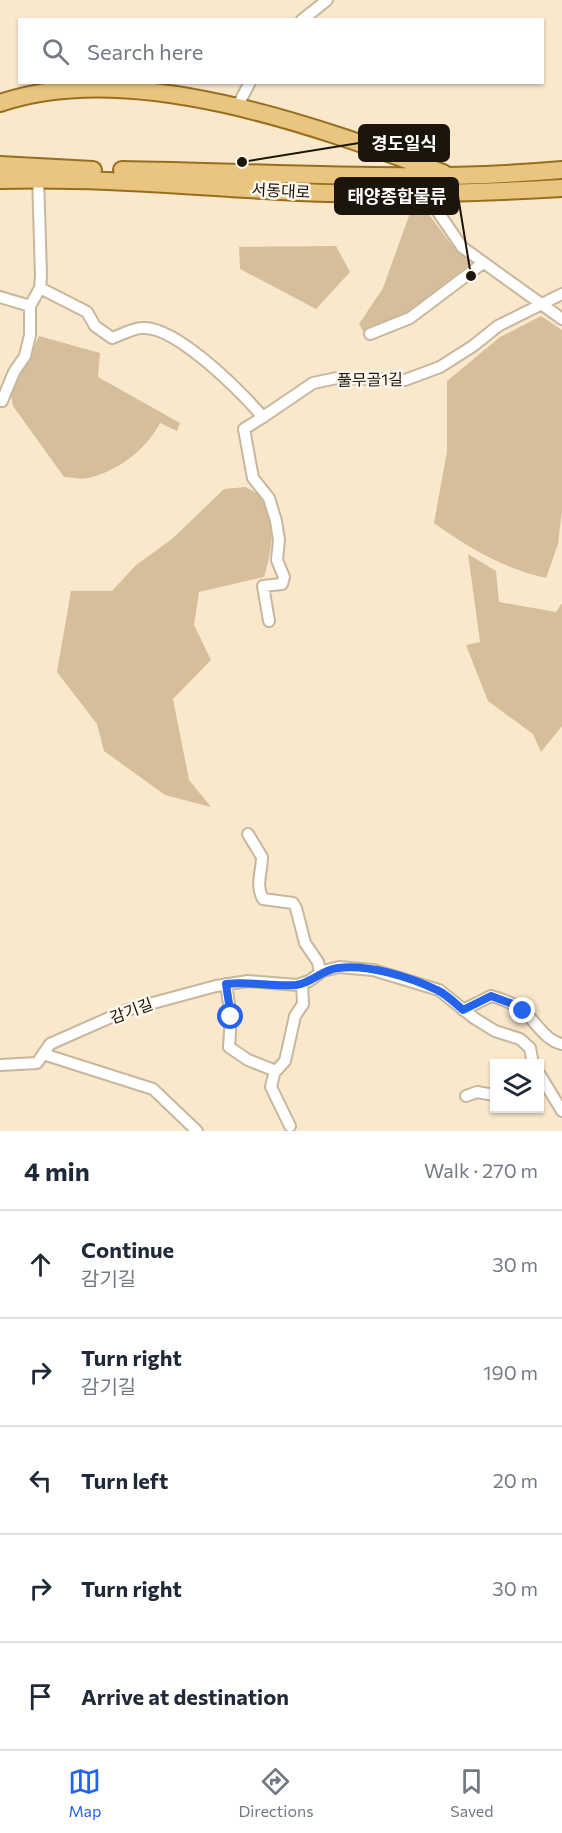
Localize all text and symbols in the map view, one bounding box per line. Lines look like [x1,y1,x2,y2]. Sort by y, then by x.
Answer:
search box [18,18,544,84]
icon: search [39,35,72,68]
text: Search here [87,38,203,65]
callout: 경도일식 [359,125,449,161]
text: 경도일식 [371,132,437,154]
callout: 태양종합물류 [335,178,458,214]
street label: 서동대로 [251,179,311,201]
text: 태양종합물류 [347,185,447,207]
street label: 풀무골1길 [337,369,403,389]
street label: 감기길 [107,994,155,1026]
route end [509,997,535,1023]
route start [217,1003,243,1029]
map controls [490,1059,544,1113]
button: layers [490,1059,544,1113]
text: 4 min [24,1155,90,1186]
text: Walk · 270 m [424,1158,538,1182]
text: Continue [81,1236,174,1263]
icon: ahead [24,1248,57,1281]
text: 30 m [492,1252,538,1276]
text: 감기길 [81,1266,136,1290]
text: Turn right [81,1344,182,1371]
icon: right [24,1356,57,1389]
text: 190 m [483,1360,538,1384]
text: 감기길 [81,1374,136,1398]
icon: left [24,1464,57,1497]
text: Turn left [81,1467,168,1494]
text: 20 m [493,1468,538,1492]
icon: right [24,1572,57,1605]
text: Turn right [81,1575,182,1602]
text: 30 m [492,1576,538,1600]
icon: arrive [24,1680,57,1713]
text: Arrive at destination [81,1683,289,1710]
tab: Map [68,1765,101,1820]
tab: Directions [238,1765,313,1820]
tab: Saved [450,1765,494,1820]

